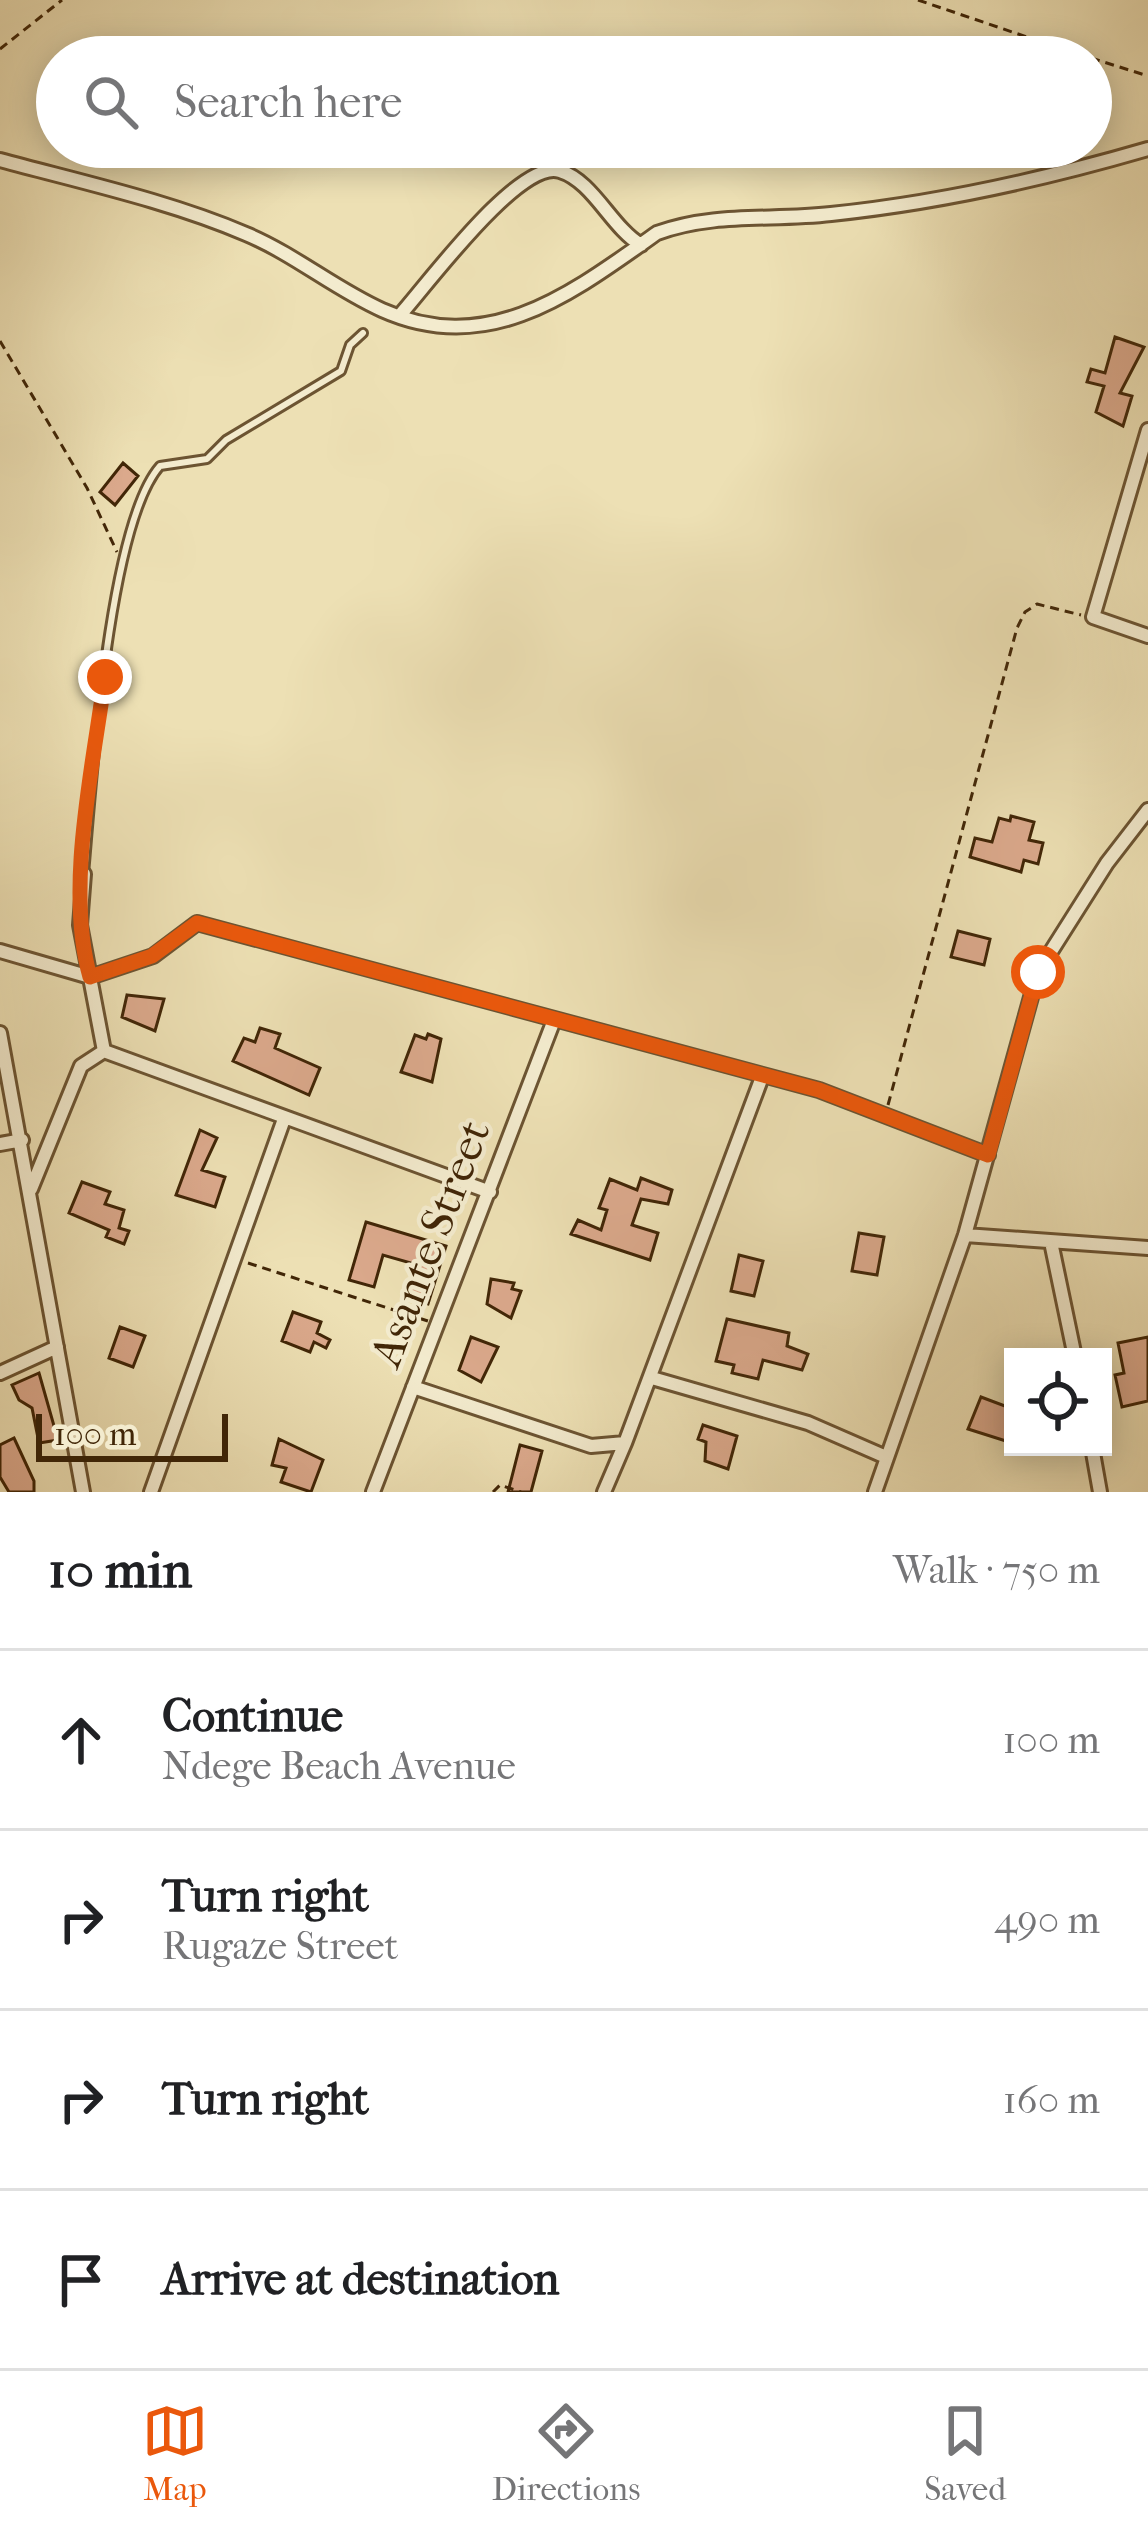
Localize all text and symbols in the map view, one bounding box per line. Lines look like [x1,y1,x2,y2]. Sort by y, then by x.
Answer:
search box [36,36,1112,168]
icon: search [78,69,144,135]
text: Search here [174,76,402,129]
route end [78,650,132,704]
route start [1011,945,1065,999]
street label: Asante Street [359,1113,502,1376]
map controls [1004,1348,1112,1456]
button: locate [1004,1348,1112,1456]
scale bar [36,1408,228,1461]
text: 100 m [54,1415,137,1454]
text: 10 min [48,1540,192,1600]
text: Walk · 750 m [893,1547,1100,1593]
text: Continue [162,1690,343,1743]
icon: ahead [48,1707,114,1773]
text: 100 m [1002,1717,1100,1763]
text: Ndege Beach Avenue [162,1743,516,1789]
text: Turn right [162,1870,369,1923]
icon: right [48,1887,114,1953]
text: 490 m [994,1897,1100,1943]
text: Rugaze Street [162,1923,398,1969]
icon: right [48,2067,114,2133]
text: Turn right [162,2073,369,2126]
text: 160 m [1003,2077,1100,2123]
icon: arrive [48,2247,114,2313]
text: Arrive at destination [162,2253,559,2306]
tab: Map [142,2398,208,2509]
tab: Directions [492,2398,640,2509]
tab: Saved [924,2398,1006,2509]

